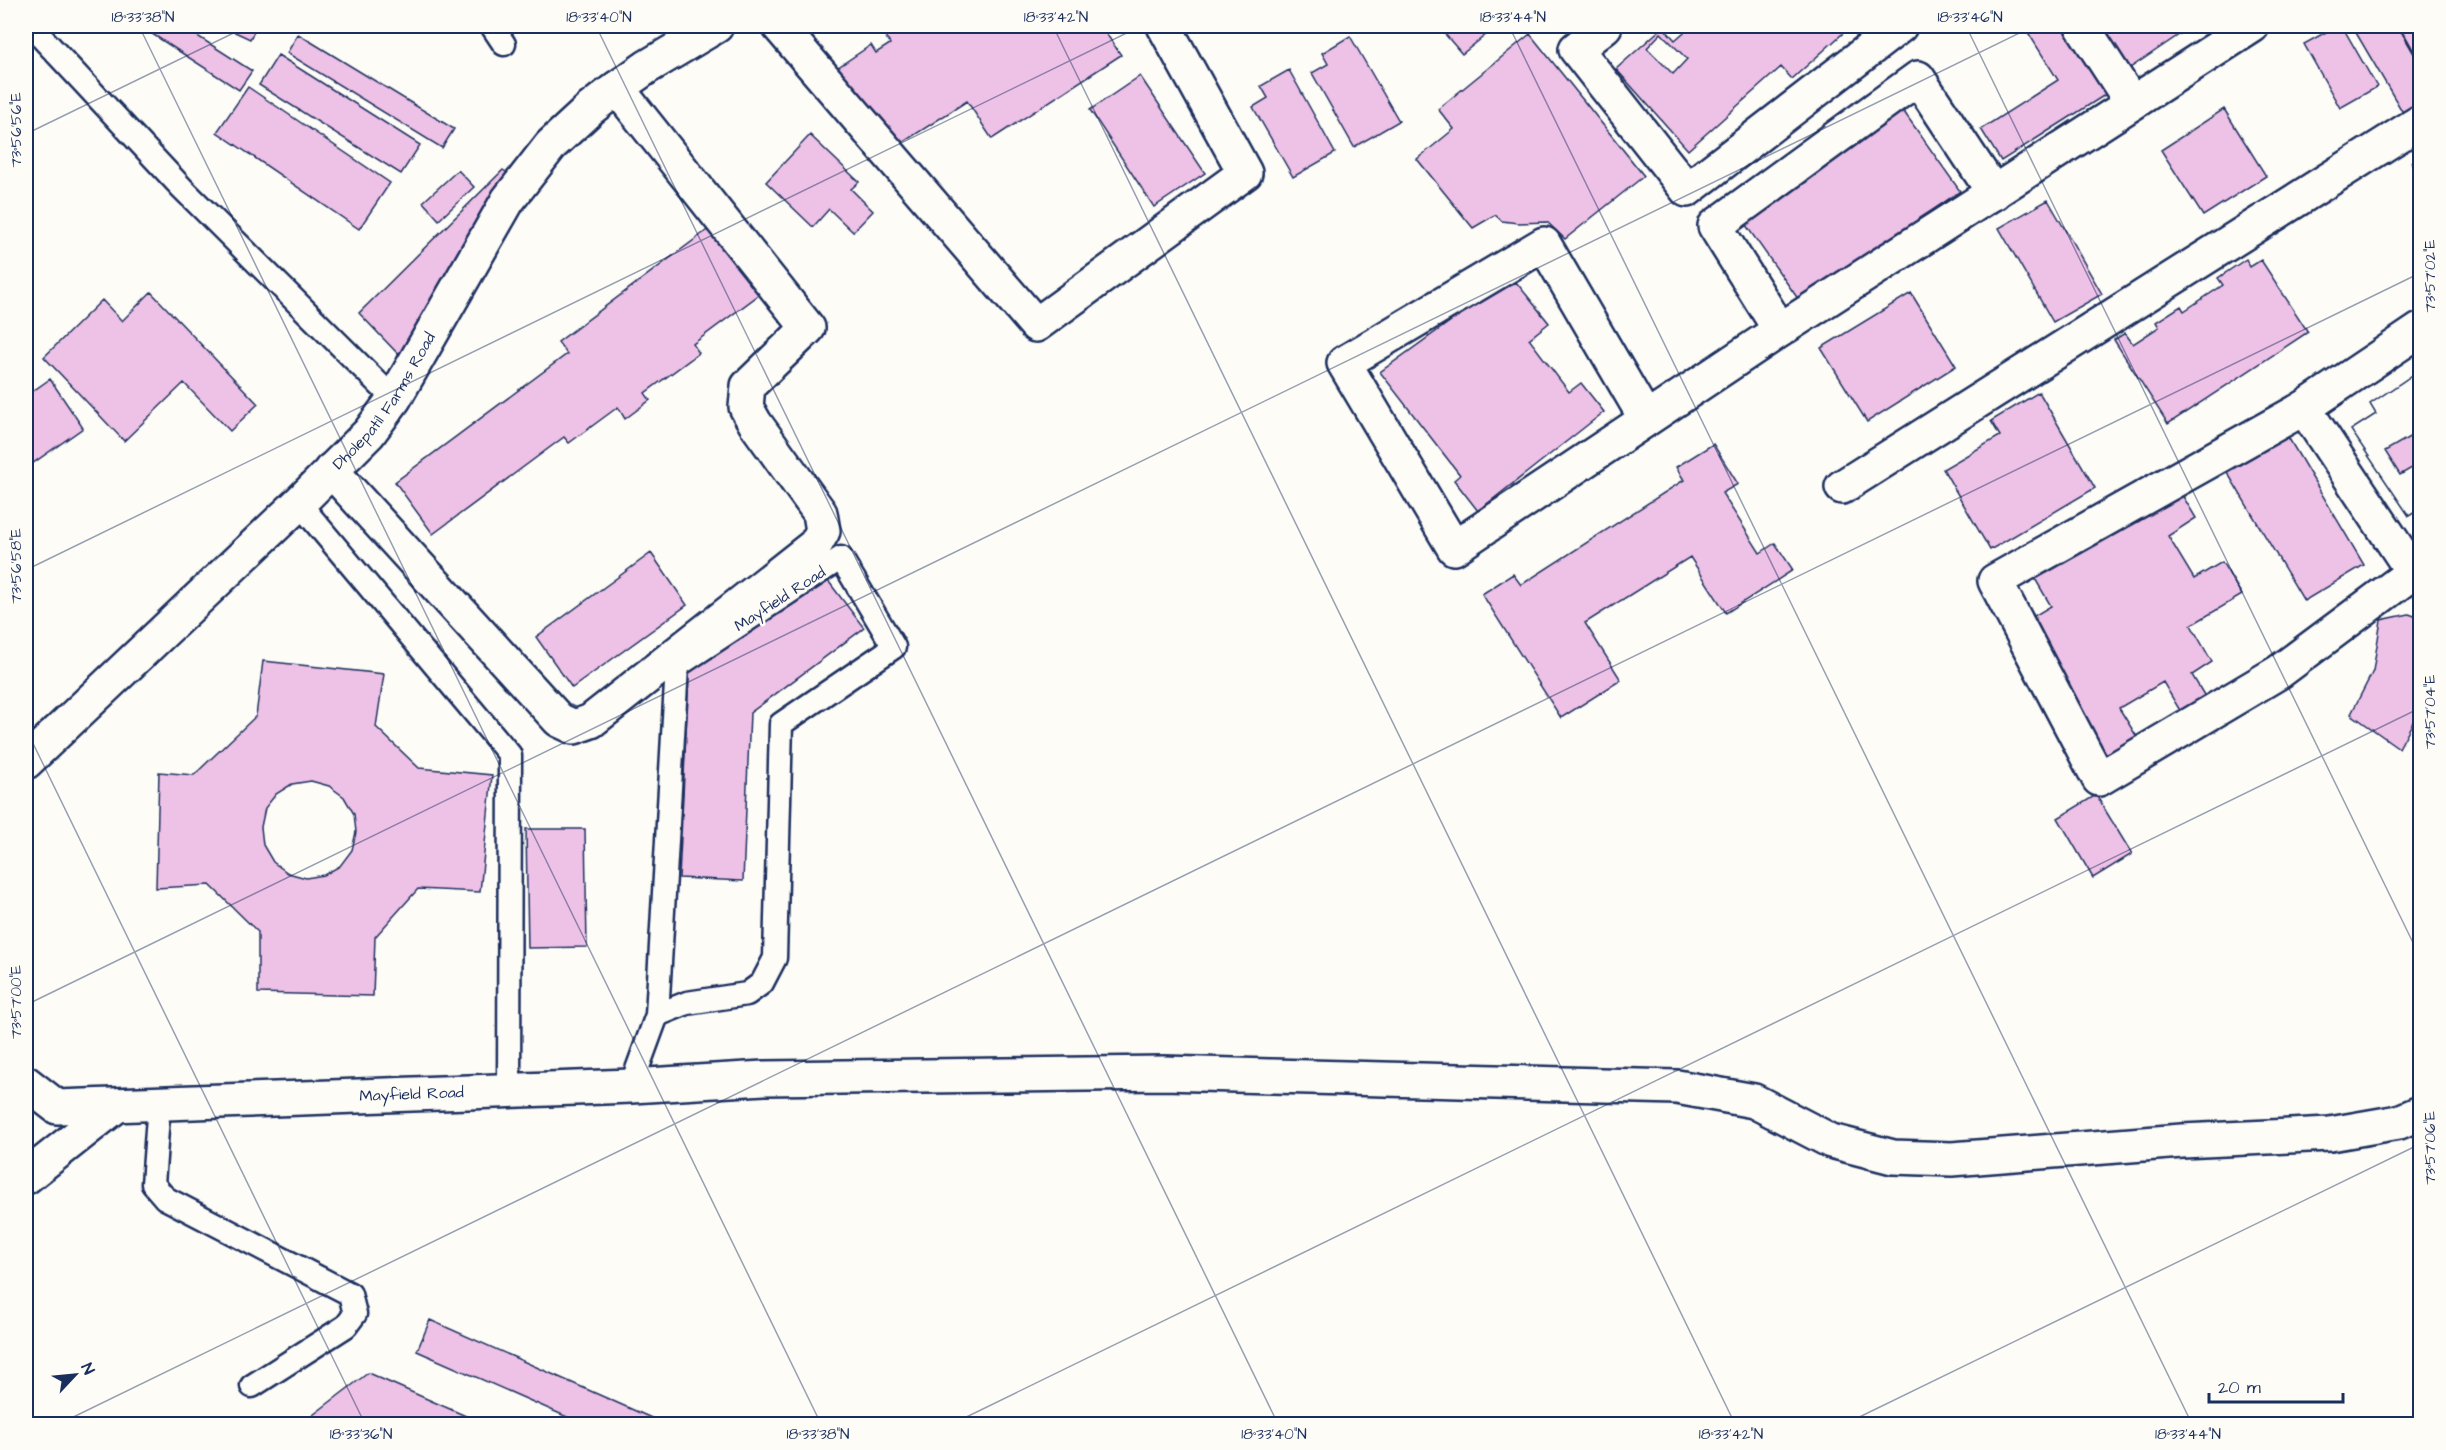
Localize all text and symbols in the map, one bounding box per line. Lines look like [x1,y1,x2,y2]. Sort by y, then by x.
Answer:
text: 18°33'38"N [112,7,174,28]
text: 18°33'40"N [566,7,632,28]
text: 18°33'42"N [1024,7,1088,28]
text: 18°33'44"N [1480,7,1546,28]
text: 18°33'46"N [1937,7,2003,28]
text: 73°56'56"E [6,92,27,168]
text: 73°57'02"E [2420,239,2441,312]
street label: Dholepatil Farms Road [327,328,441,475]
text: 73°56'58"E [6,528,27,604]
street label: Mayfield Road [730,561,830,638]
text: 73°57'04"E [2420,675,2441,749]
text: 73°57'00"E [6,965,27,1039]
street label: Mayfield Road [359,1081,464,1107]
text: 73°57'06"E [2420,1111,2441,1185]
north arrow [45,1345,105,1405]
text: N [75,1360,100,1378]
scale bar [2209,1366,2342,1404]
text: 20 m [2218,1375,2261,1400]
text: 18°33'36"N [330,1424,392,1445]
text: 18°33'38"N [787,1424,849,1445]
text: 18°33'40"N [1241,1424,1307,1445]
text: 18°33'42"N [1699,1424,1763,1445]
text: 18°33'44"N [2155,1424,2221,1445]

